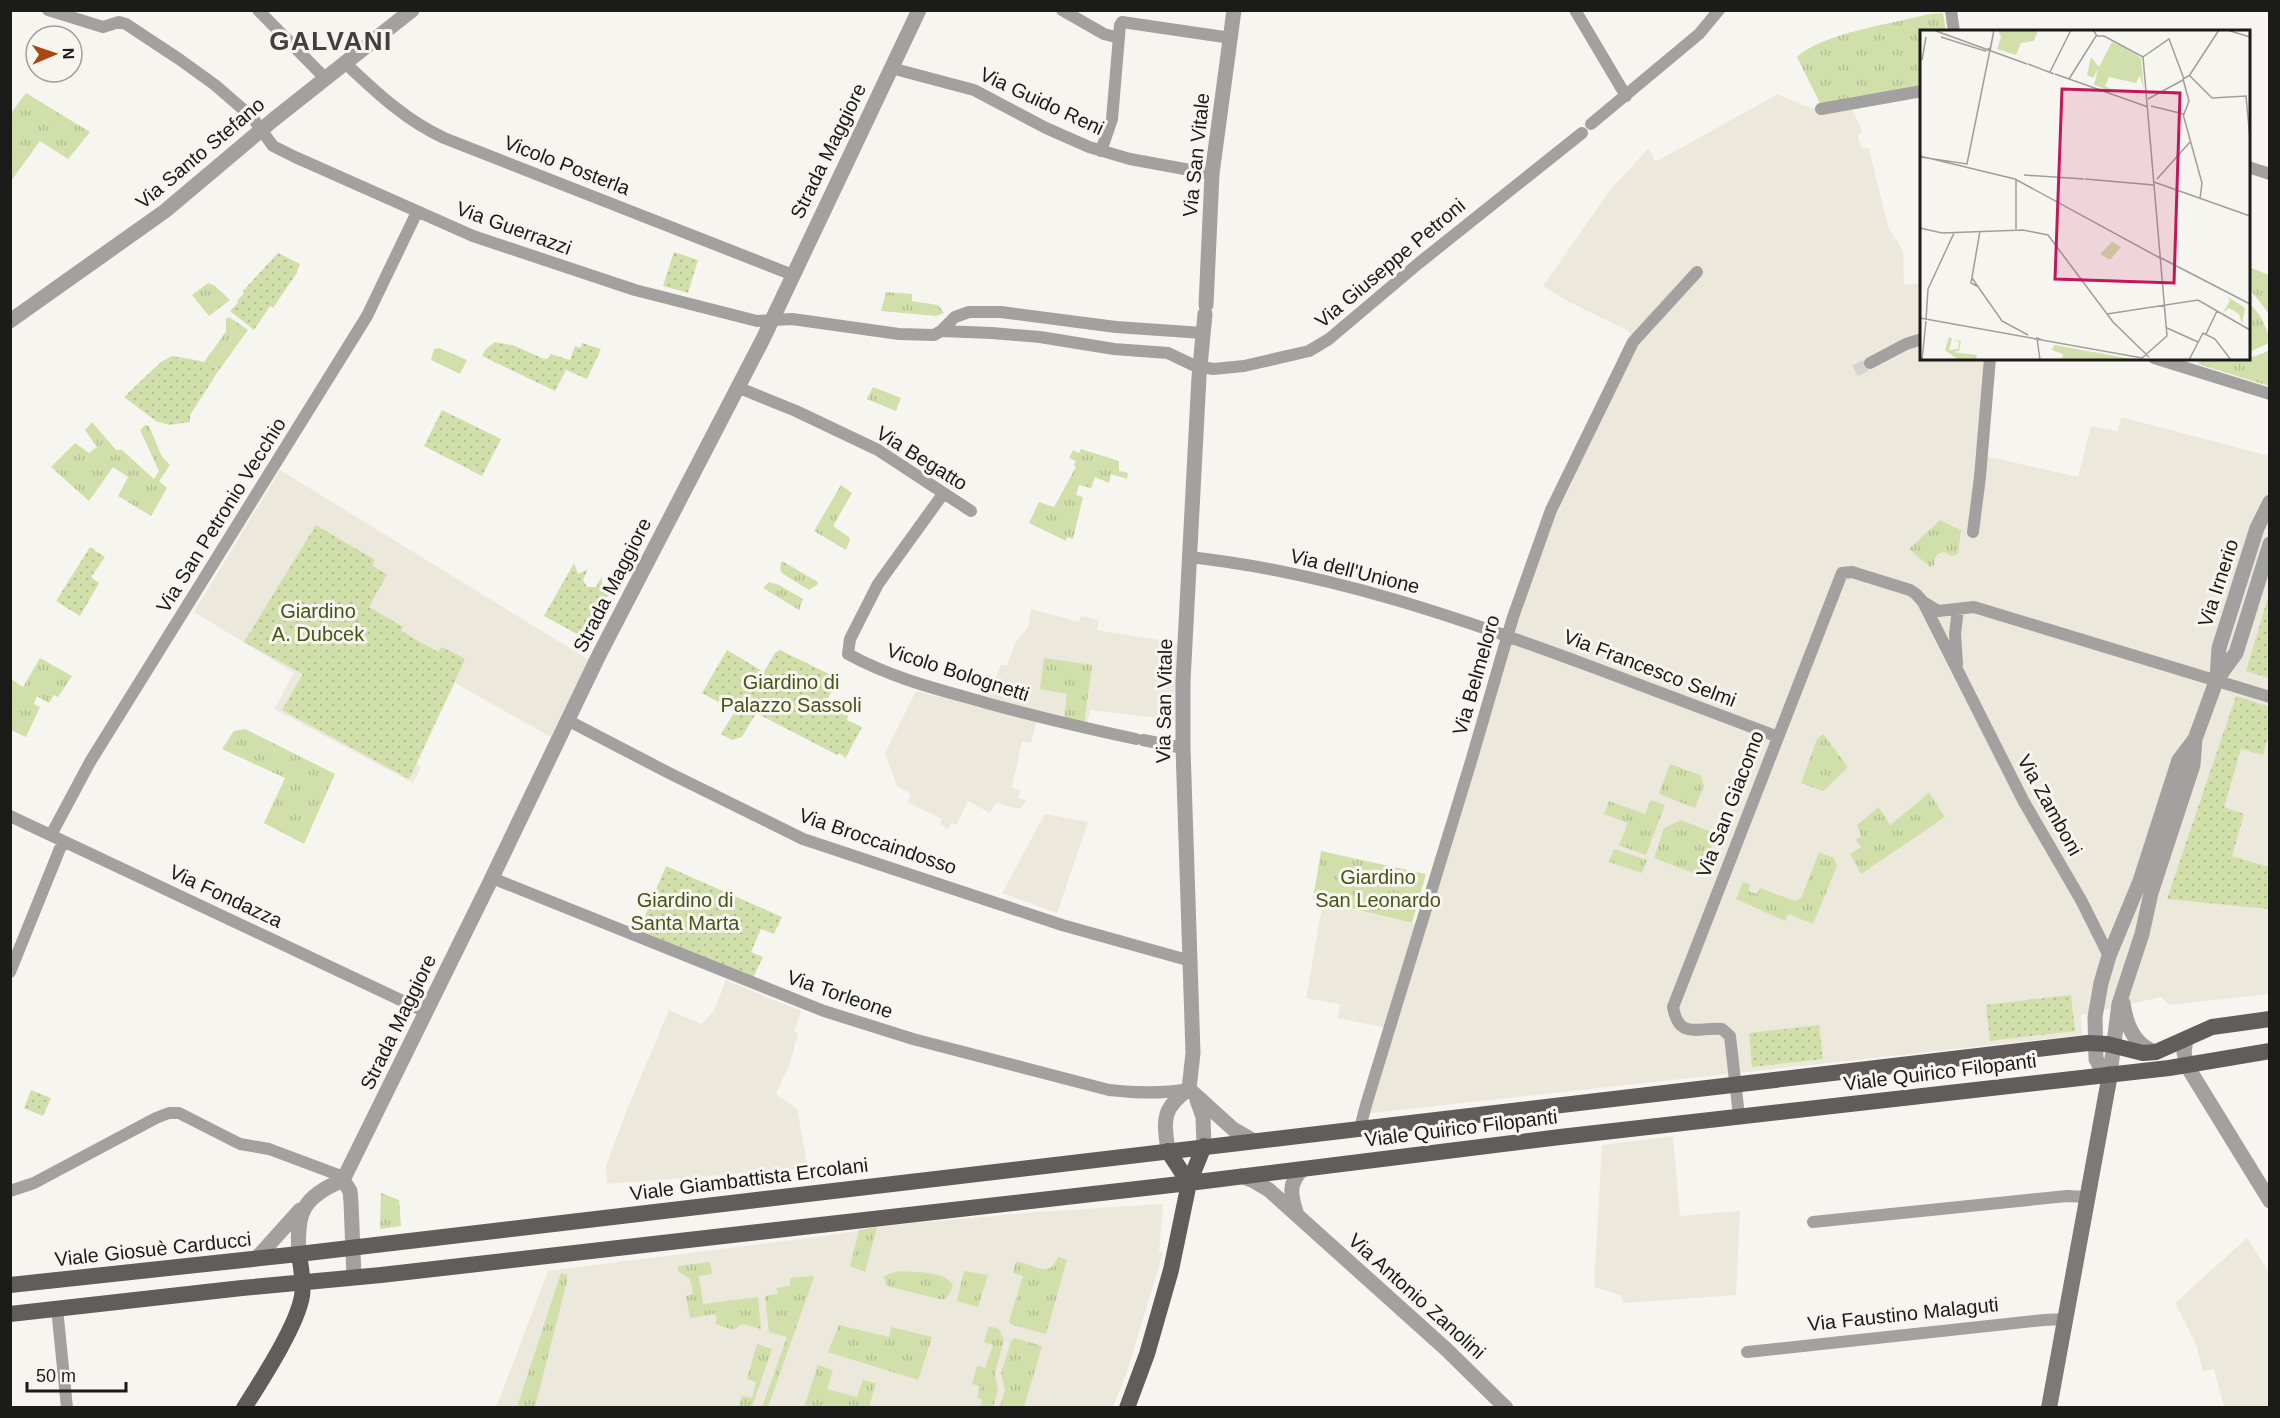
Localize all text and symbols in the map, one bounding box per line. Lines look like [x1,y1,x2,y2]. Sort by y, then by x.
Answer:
north arrow [24,24,84,84]
district label: GALVANI [269,26,393,56]
inset map [1920,30,2250,360]
text: N [60,47,77,60]
street label: Via Guido Reni [977,63,1107,139]
street label: Strada Maggiore [786,80,870,222]
street label: Via San Vitale [1179,92,1213,218]
street label: Via Santo Stefano [131,93,269,213]
street label: Vicolo Posterla [501,131,634,199]
street label: Via Giuseppe Petroni [1311,194,1469,332]
street label: Via Guerrazzi [453,197,575,259]
street label: Via San Petronio Vecchio [152,414,290,616]
street label: Via Begatto [872,421,972,495]
street label: Strada Maggiore [569,514,655,656]
street label: Via Irnerio [2194,536,2242,630]
street label: Via dell'Unione [1288,544,1422,598]
park label: Giardino A. Dubcek [272,600,365,645]
street label: Via Belmeloro [1448,612,1504,738]
street label: Via Francesco Selmi [1561,625,1739,711]
street label: Via San Vitale [1152,638,1176,764]
street label: Vicolo Bolognetti [884,639,1032,705]
park label: Giardino di Palazzo Sassoli [720,671,862,716]
street label: Via San Giacomo [1692,728,1768,880]
street label: Via Zamboni [2013,751,2087,859]
street label: Via Broccaindosso [796,804,960,878]
street label: Via Fondazza [166,860,287,932]
park label: Giardino San Leonardo [1315,866,1441,911]
park label: Giardino di Santa Marta [631,889,740,934]
street label: Strada Maggiore [356,951,440,1093]
street label: Via Torleone [784,966,896,1022]
street label: Viale Quirico Filopanti [1842,1049,2038,1095]
street label: Viale Quirico Filopanti [1363,1105,1559,1151]
street label: Viale Giambattista Ercolani [629,1153,869,1205]
street label: Viale Giosuè Carducci [54,1228,252,1270]
street label: Via Antonio Zanolini [1344,1229,1490,1363]
street label: Via Faustino Malaguti [1806,1293,2000,1335]
scale bar [27,1355,126,1393]
text: 50 m [36,1366,76,1386]

